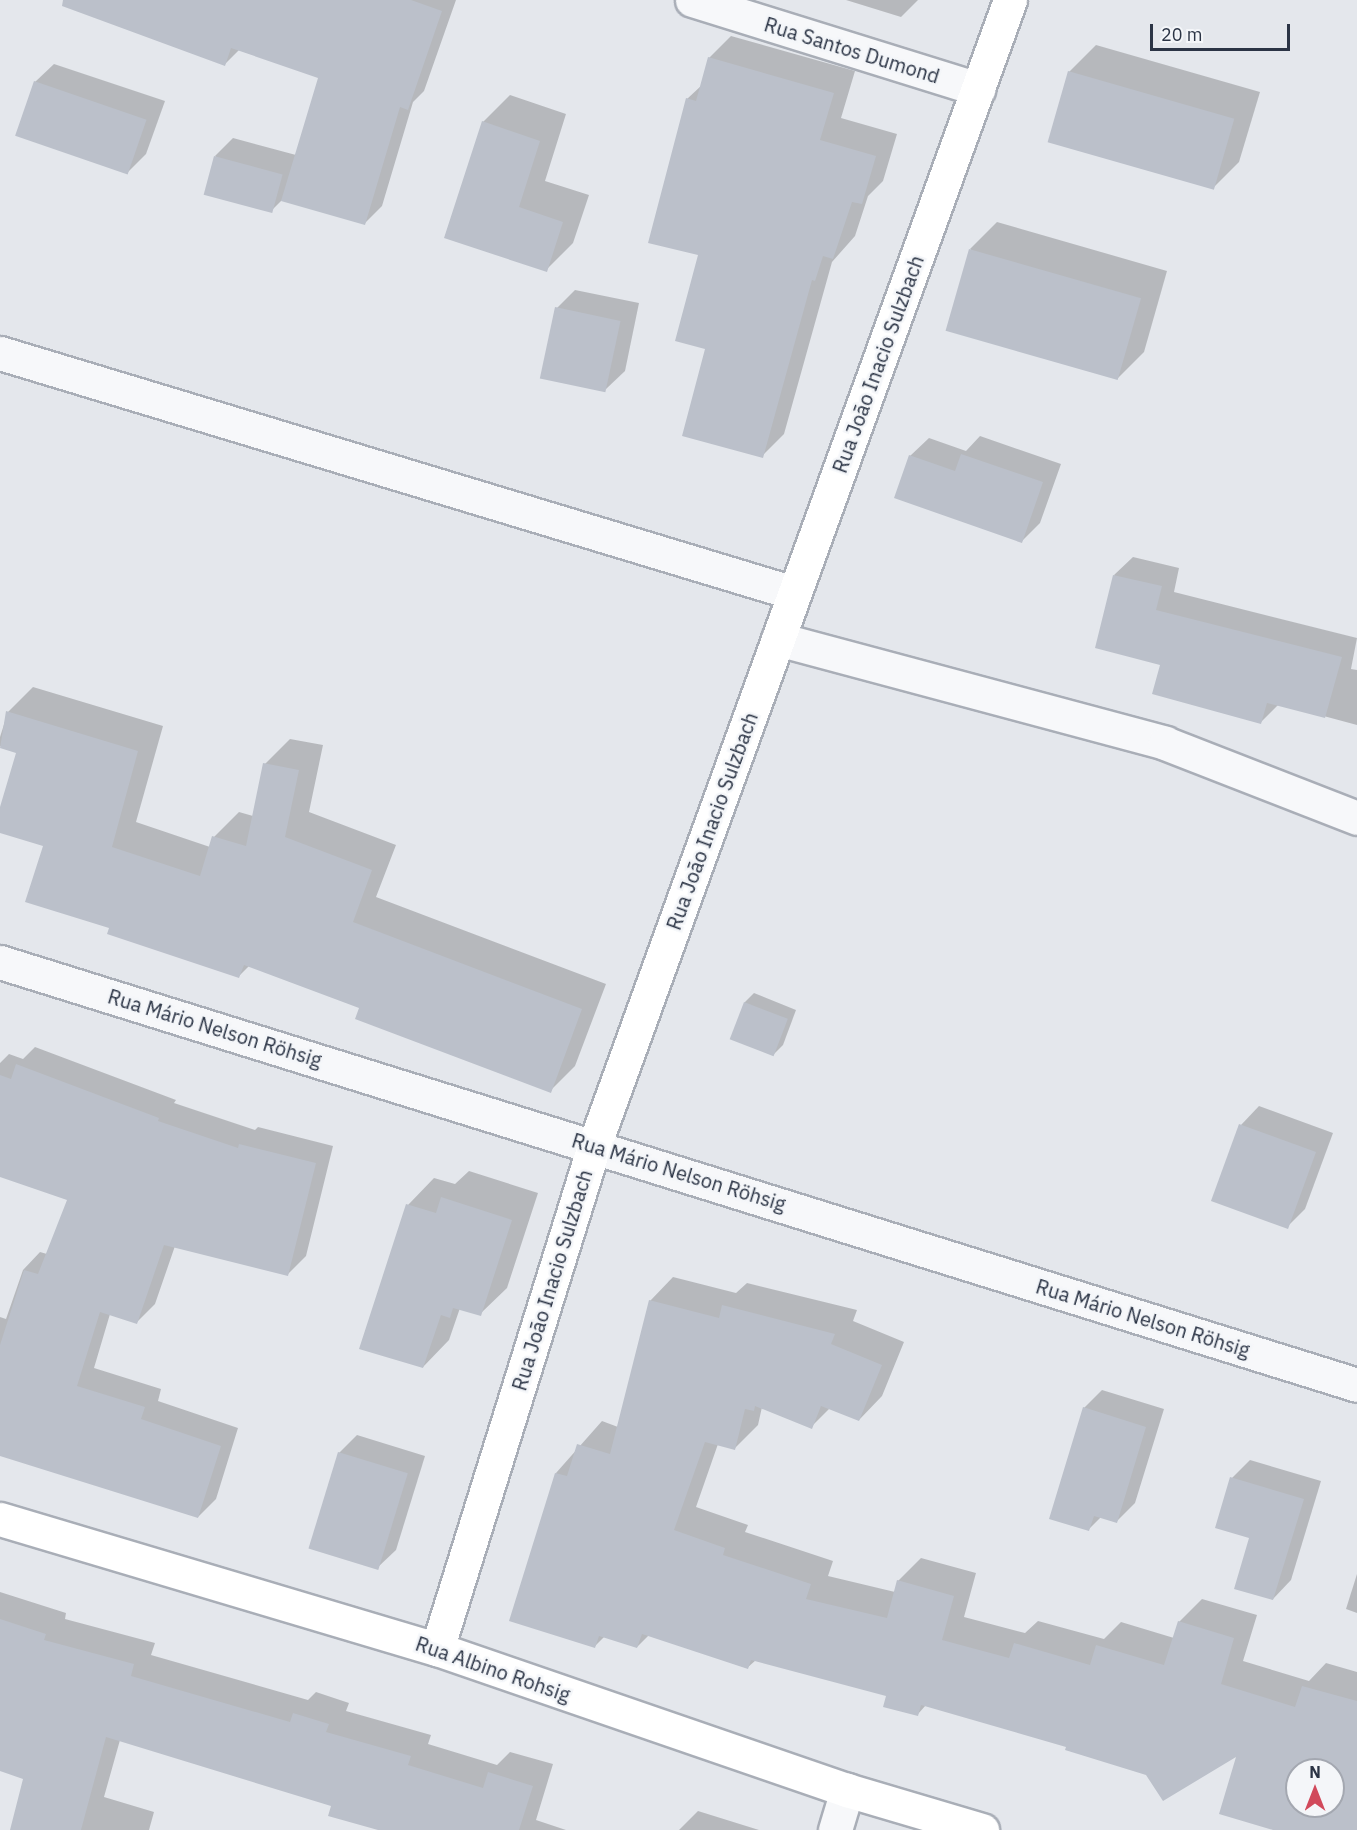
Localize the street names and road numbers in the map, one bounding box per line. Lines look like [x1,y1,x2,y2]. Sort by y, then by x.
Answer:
street label: Rua Santos Dumond [761,12,943,88]
street label: Rua João Inacio Sulzbach [827,252,929,476]
street label: Rua João Inacio Sulzbach [661,709,763,933]
street label: Rua Mário Nelson Röhsig [105,984,325,1072]
street label: Rua Mário Nelson Röhsig [569,1128,789,1216]
street label: Rua João Inacio Sulzbach [507,1167,597,1393]
street label: Rua Mário Nelson Röhsig [1033,1274,1253,1362]
street label: Rua Albino Rohsig [412,1631,574,1707]

